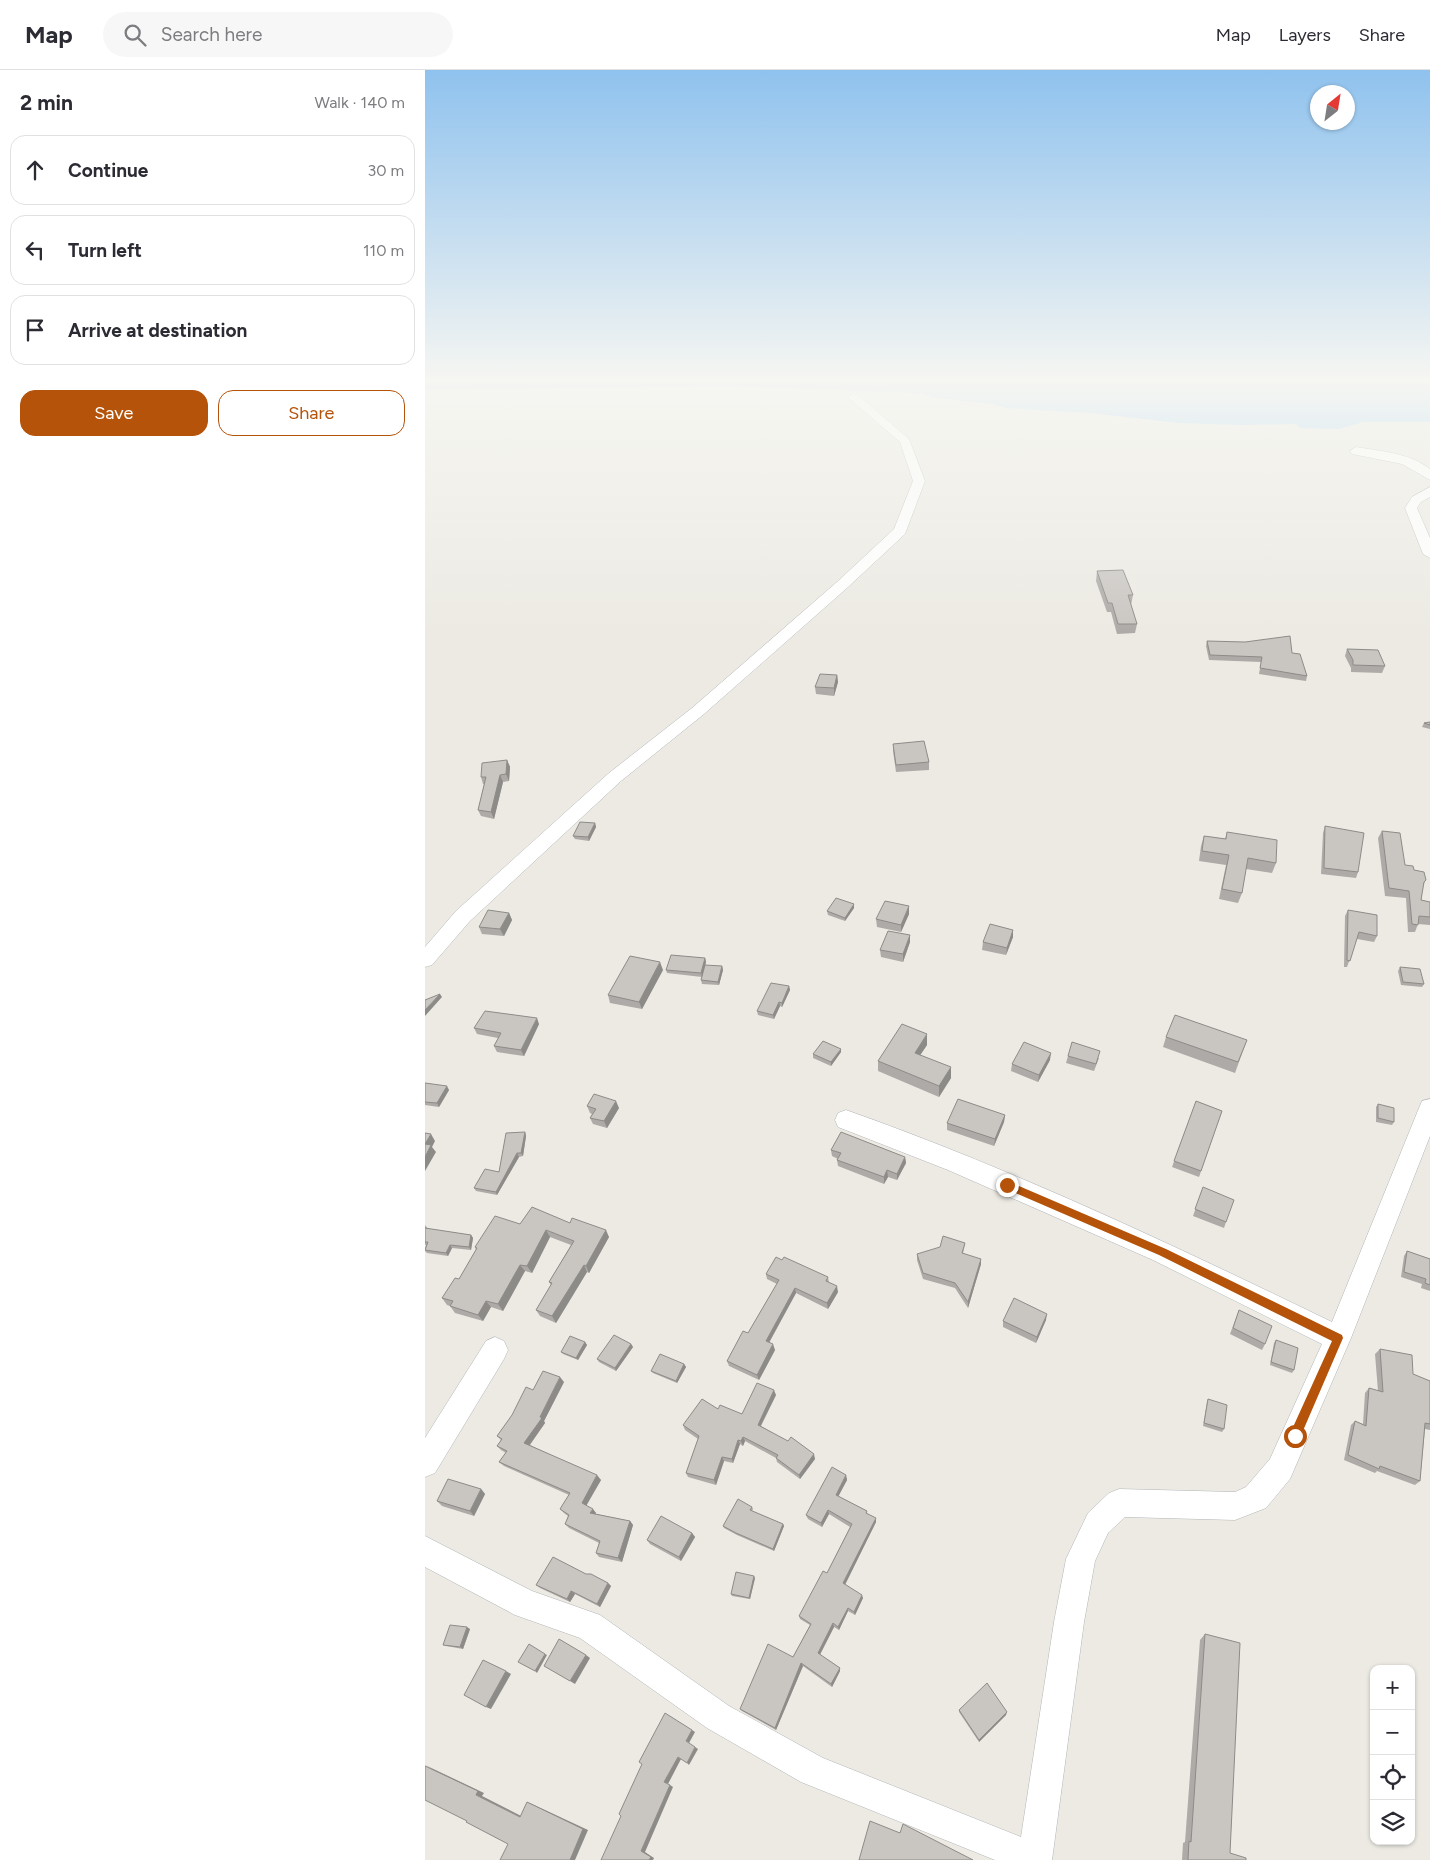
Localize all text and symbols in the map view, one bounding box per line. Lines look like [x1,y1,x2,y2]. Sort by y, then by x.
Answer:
search box [103,12,453,57]
text: Map [25,20,73,49]
icon: search [121,21,149,49]
text: Search here [161,23,262,46]
text: Map [1216,24,1251,46]
text: Layers [1279,24,1331,46]
text: Share [1359,24,1405,46]
north arrow [1310,85,1355,130]
text: 2 min [20,90,73,115]
text: Walk · 140 m [315,93,405,112]
icon: ahead [21,156,49,184]
text: Continue [68,159,148,182]
text: 30 m [367,161,404,180]
icon: left [21,236,49,264]
text: Turn left [68,239,142,262]
text: 110 m [363,241,404,260]
icon: arrive [21,316,49,344]
text: Arrive at destination [68,319,247,342]
button: Save [20,390,208,436]
button: Share [218,390,405,436]
route end [996,1174,1019,1197]
route start [1284,1425,1307,1448]
map controls [1370,1665,1415,1845]
button: + [1370,1665,1415,1710]
button: − [1370,1710,1415,1755]
button: locate [1370,1755,1415,1800]
button: layers [1370,1800,1415,1845]

